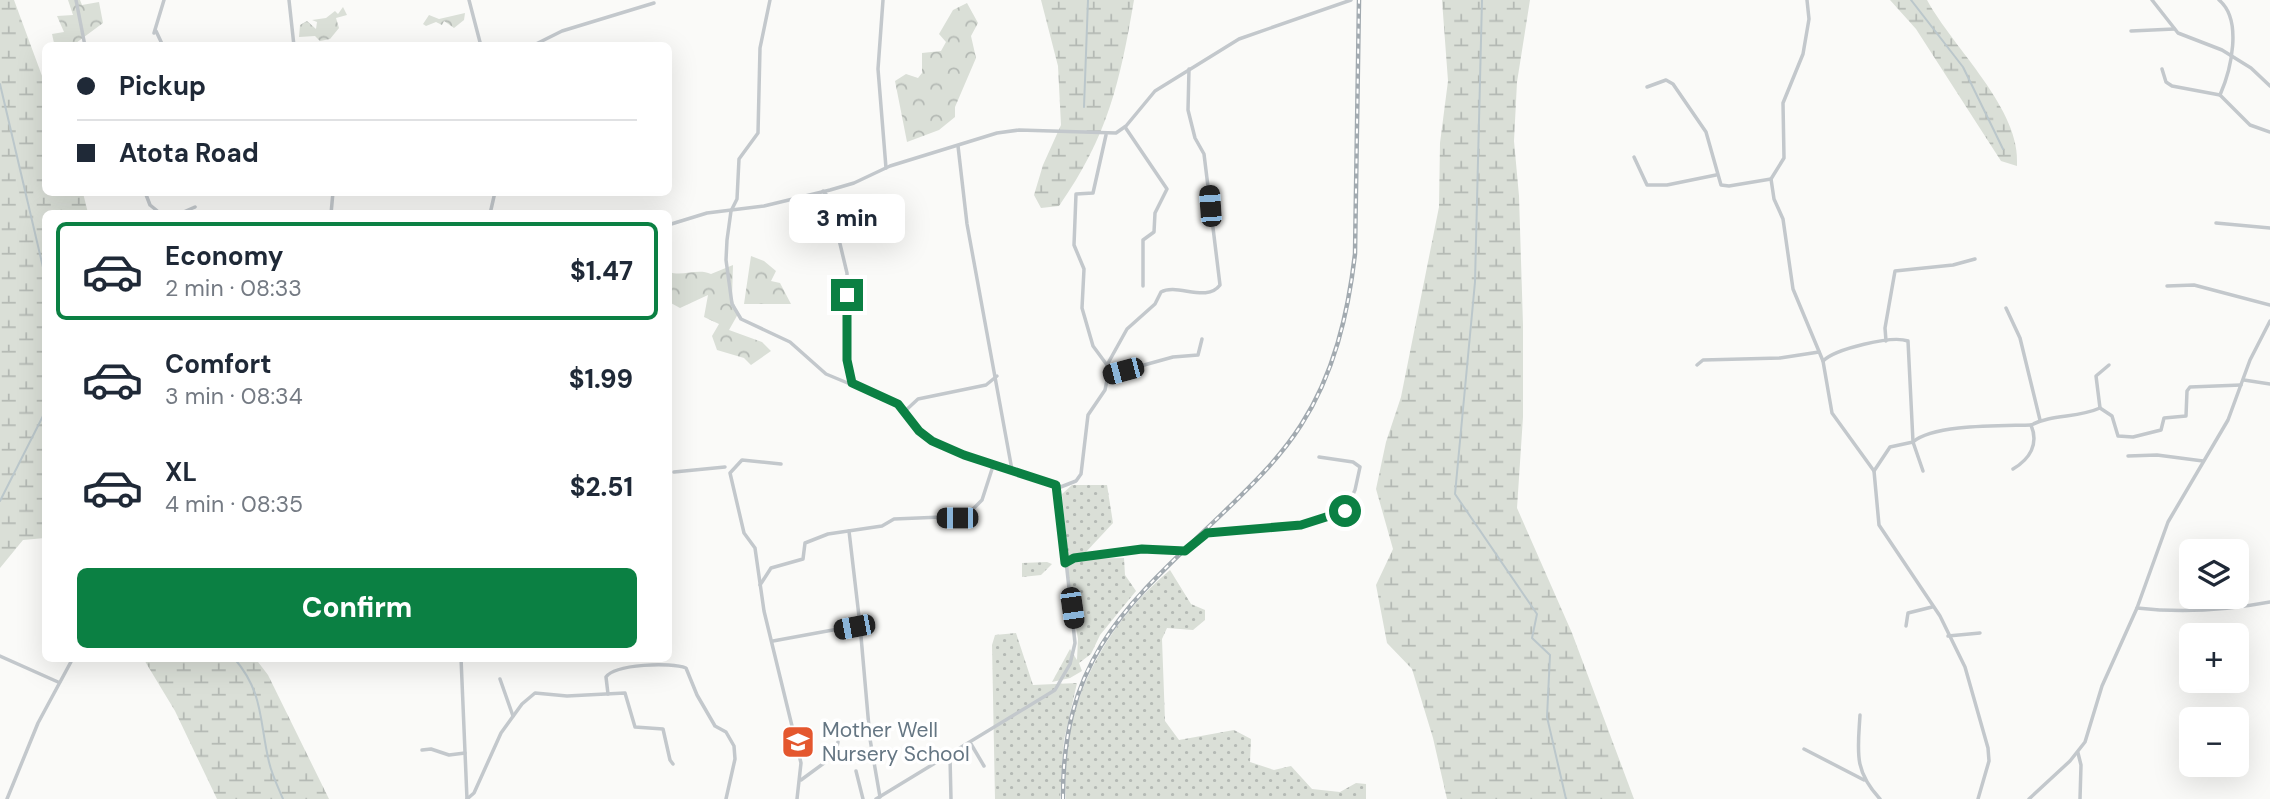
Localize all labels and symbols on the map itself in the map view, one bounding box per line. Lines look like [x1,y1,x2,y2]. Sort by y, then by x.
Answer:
car [1199,184,1222,228]
callout: 3 min [789,194,905,243]
route end [831,279,863,311]
car [1100,355,1147,387]
route start [1329,495,1361,527]
car [937,508,979,529]
car [1059,586,1086,630]
car [832,613,877,641]
place label: Mother Well Nursery School [822,716,970,768]
school or university icon: Mother Well Nursery School [779,723,817,761]

